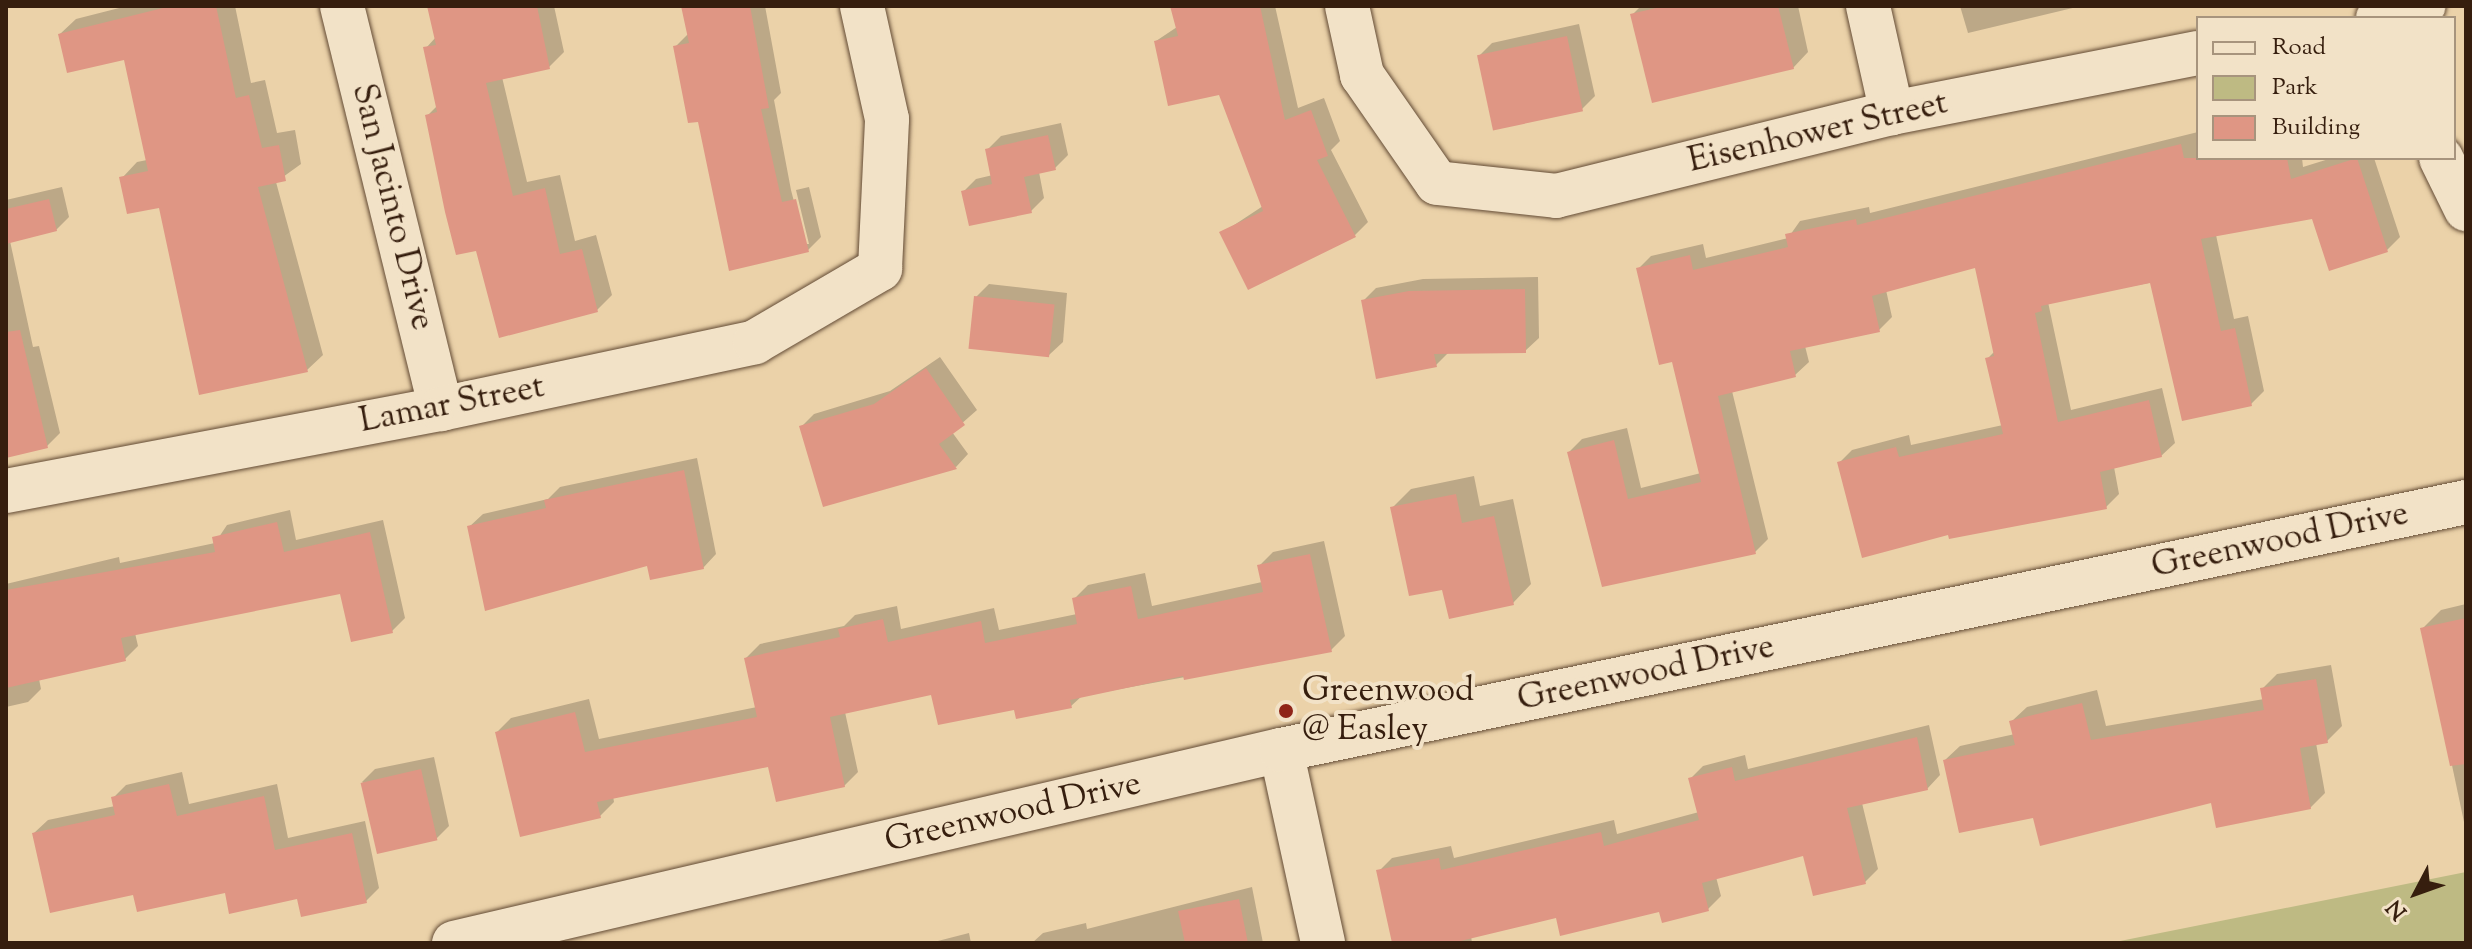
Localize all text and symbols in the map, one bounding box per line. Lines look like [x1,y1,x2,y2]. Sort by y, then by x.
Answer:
legend [2196,16,2456,160]
text: Road [2272,31,2326,65]
text: Park [2272,71,2318,105]
street label: San Jacinto Drive [342,80,442,334]
street label: Eisenhower Street [1684,83,1952,183]
text: Building [2272,111,2360,145]
street label: Lamar Street [356,367,548,443]
street label: Greenwood Drive [2148,494,2412,588]
street label: Greenwood Drive [1514,627,1778,721]
place label: Greenwood @ Easley [1302,671,1474,750]
marker: Greenwood @ Easley [1277,702,1295,720]
street label: Greenwood Drive [881,764,1145,862]
north arrow [2376,853,2456,933]
text: N [2380,892,2416,926]

